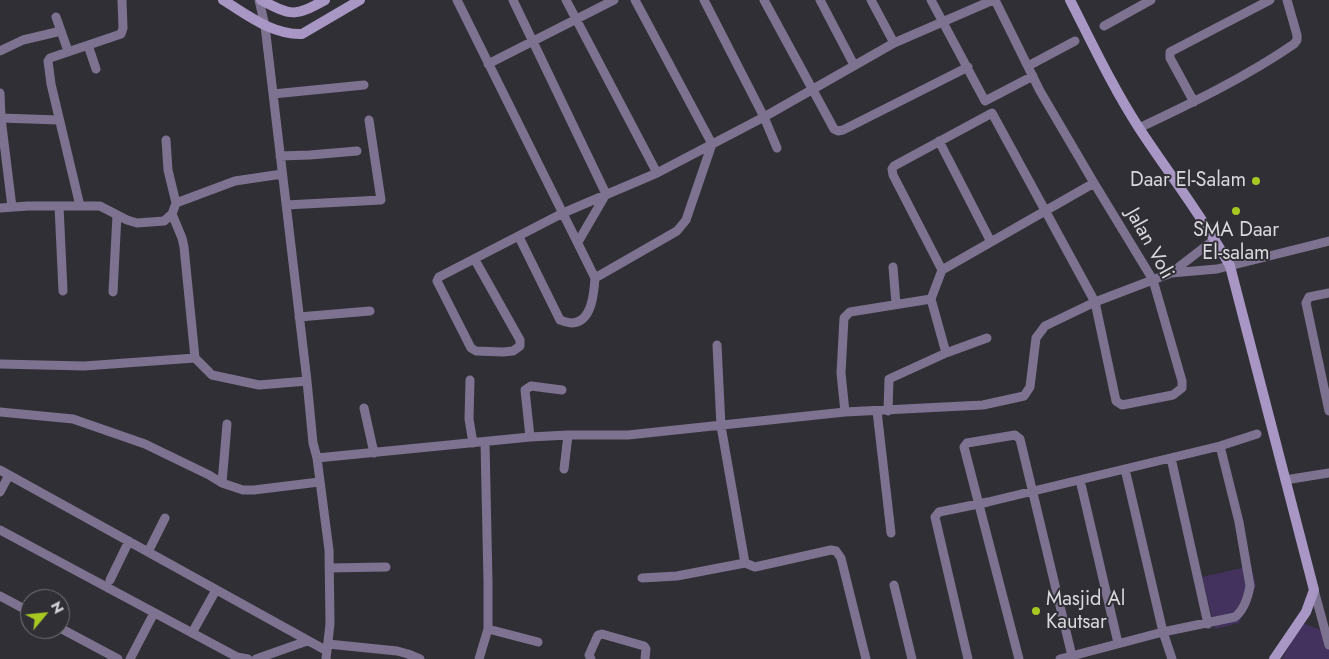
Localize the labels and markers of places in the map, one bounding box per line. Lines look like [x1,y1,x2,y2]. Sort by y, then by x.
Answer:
place label: Daar El-Salam [1130,169,1246,193]
marker: Daar El-Salam [1250,175,1262,187]
marker: SMA Daar El-salam [1230,205,1242,217]
place label: SMA Daar El-salam [1193,219,1279,266]
place label: Masjid Al Kautsar [1046,588,1125,635]
marker: Masjid Al Kautsar [1030,605,1042,617]

